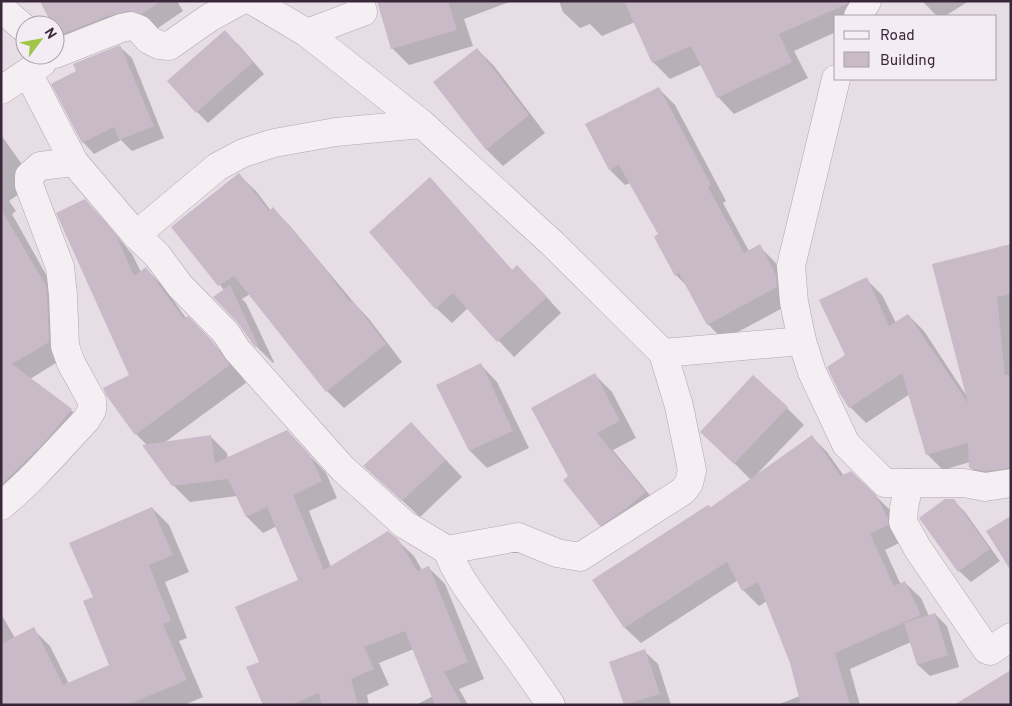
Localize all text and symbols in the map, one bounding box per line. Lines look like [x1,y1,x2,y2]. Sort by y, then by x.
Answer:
north arrow [15,15,65,65]
legend [834,15,997,80]
text: N [40,25,60,43]
text: Road [880,27,915,46]
text: Building [880,52,935,71]

